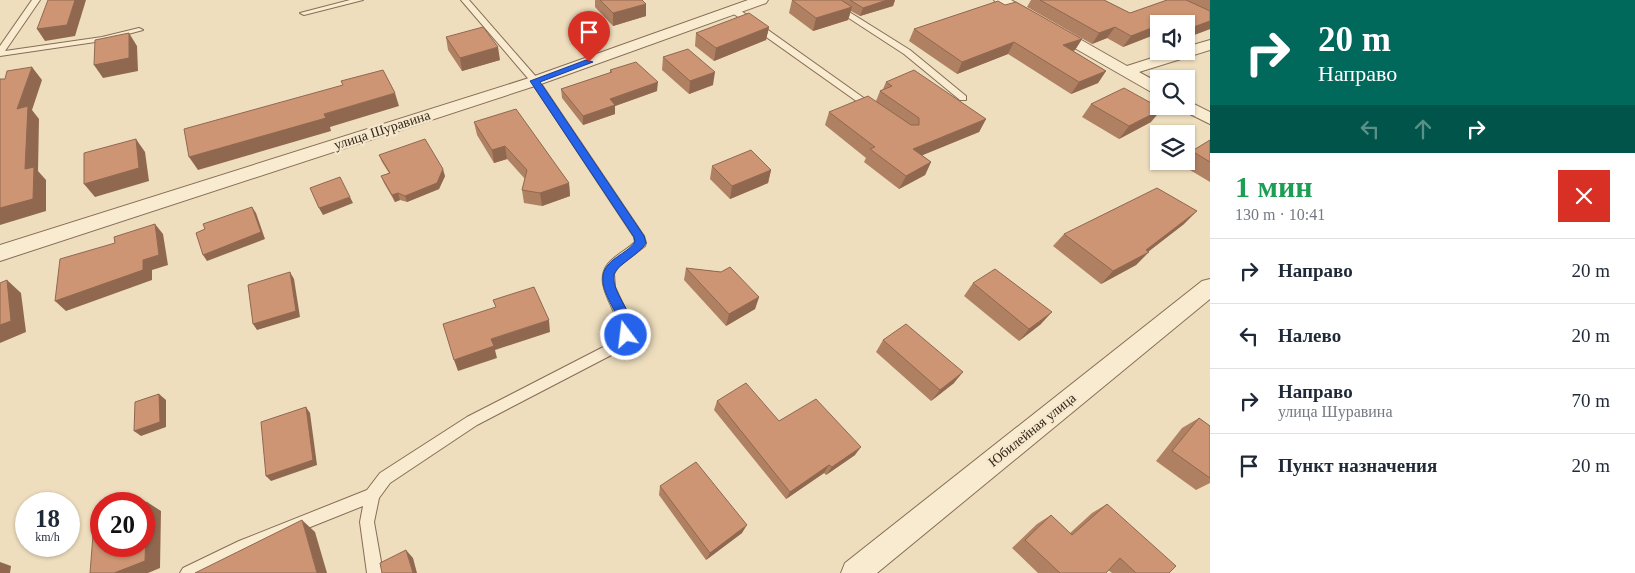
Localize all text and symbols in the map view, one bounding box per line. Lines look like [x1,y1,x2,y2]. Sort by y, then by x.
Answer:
pin [568,11,610,62]
map controls [1150,15,1195,170]
button: sound [1150,15,1195,60]
icon: arrive [575,18,603,46]
icon: right [1235,20,1300,85]
text: 20 m [1318,20,1391,59]
text: Направо [1318,61,1397,86]
button: search [1150,70,1195,115]
street label: улица Шуравина [332,107,433,153]
icon: left [1356,115,1384,143]
icon: ahead [1409,115,1437,143]
icon: right [1462,115,1490,143]
button: layers [1150,125,1195,170]
text: 1 мин [1235,170,1313,203]
button: close [1558,170,1610,222]
text: 130 m · 10:41 [1235,206,1325,223]
icon: right [1235,257,1263,285]
text: Направо [1278,260,1353,281]
text: 20 m [1571,260,1610,281]
position arrow [599,308,651,360]
icon: left [1235,322,1263,350]
text: Налево [1278,325,1341,346]
text: 20 m [1571,325,1610,346]
text: Направо [1278,381,1353,402]
icon: right [1235,387,1263,415]
street label: Юбилейная улица [985,390,1079,470]
text: 70 m [1571,390,1610,411]
text: улица Шуравина [1278,403,1393,420]
icon: arrive [1235,452,1263,480]
text: Пункт назначения [1278,455,1437,476]
text: 20 m [1571,455,1610,476]
speed limit sign: 20 [90,492,155,557]
text: 18 [35,505,60,532]
text: km/h [35,530,60,544]

